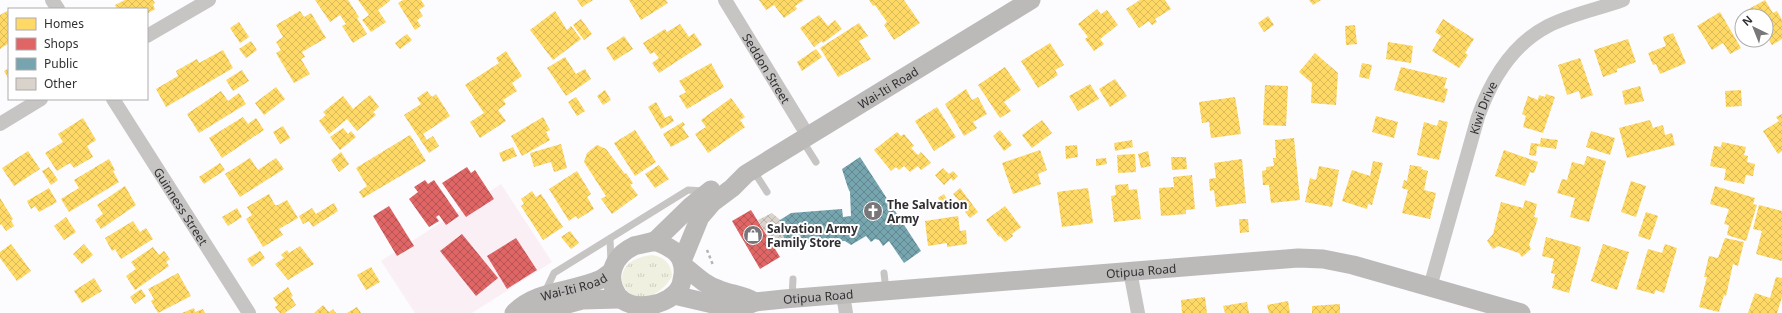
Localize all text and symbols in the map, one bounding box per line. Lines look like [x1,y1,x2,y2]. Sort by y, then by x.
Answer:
legend [8,8,148,100]
north arrow [1734,8,1774,48]
text: N [1738,12,1755,29]
text: Homes [44,15,84,32]
street label: Seddon Street [739,30,795,107]
text: Shops [44,35,79,52]
text: Public [44,55,78,72]
street label: Wai-Iti Road [854,62,921,112]
text: Other [44,75,77,92]
street label: Kiwi Drive [1465,78,1501,136]
street label: Guinness Street [150,164,213,249]
place label: The Salvation Army [887,196,968,227]
church icon: The Salvation Army [862,200,884,222]
place label: Salvation Army Family Store [767,220,858,251]
shop icon: Salvation Army Family Store [742,224,764,246]
street label: Otipua Road [1105,259,1177,282]
street label: Wai-Iti Road [538,269,610,304]
street label: Otipua Road [782,285,854,308]

